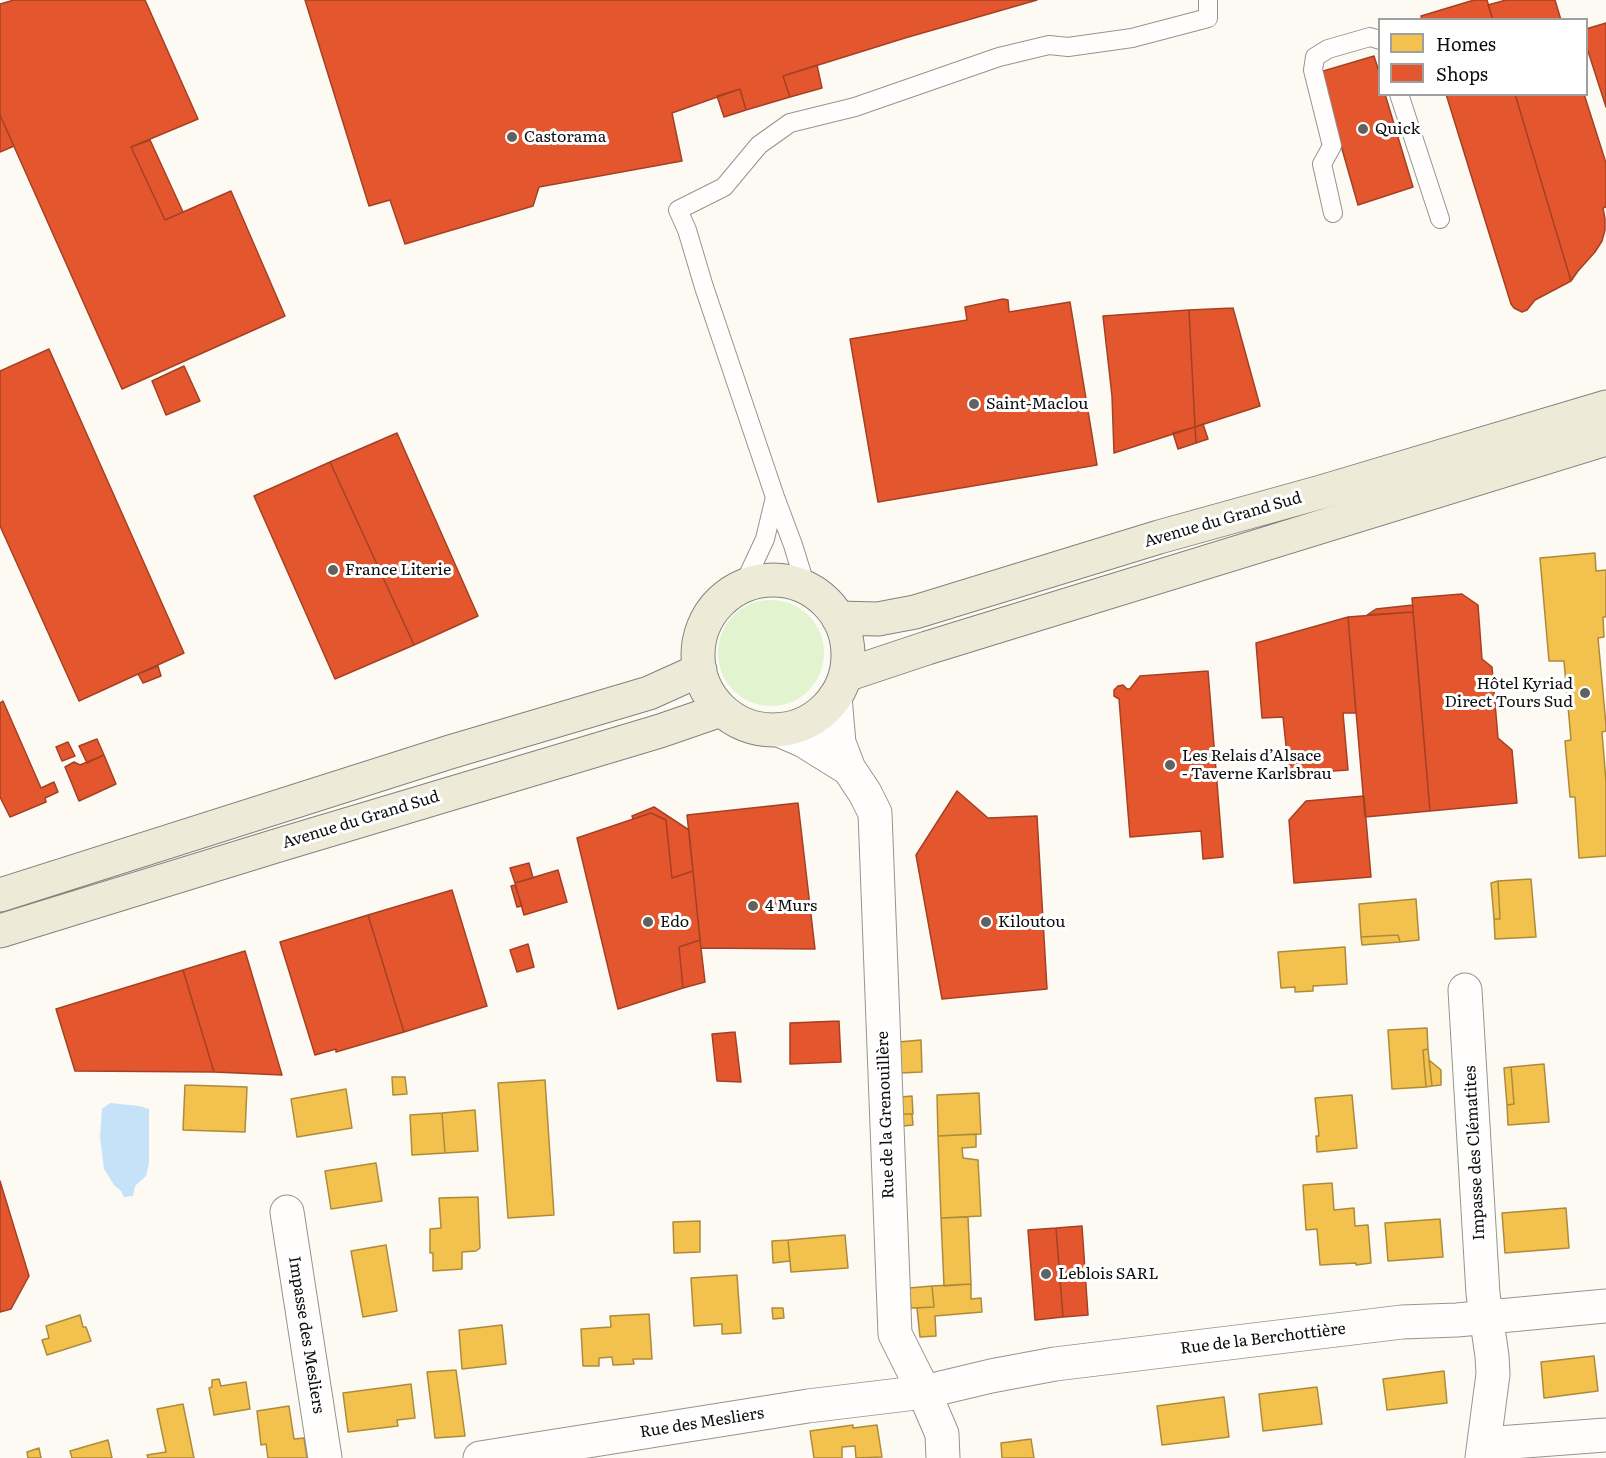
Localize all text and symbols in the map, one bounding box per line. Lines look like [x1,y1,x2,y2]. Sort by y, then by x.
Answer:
legend [1378,18,1588,96]
text: Homes [1436,30,1496,57]
text: Shops [1436,60,1488,87]
place label: Quick [1375,119,1420,139]
marker: Quick [1356,122,1370,136]
place label: Castorama [524,127,606,147]
marker: Castorama [505,130,519,144]
place label: Saint-Maclou [986,394,1088,414]
marker: Saint-Maclou [967,397,981,411]
street label: Avenue du Grand Sud [1142,488,1304,552]
place label: France Literie [345,560,451,580]
marker: France Literie [326,563,340,577]
place label: Hôtel Kyriad Direct Tours Sud [1445,674,1573,712]
marker: Hôtel Kyriad Direct Tours Sud [1578,686,1592,700]
place label: Les Relais d’Alsace - Taverne Karlsbrau [1182,746,1332,784]
marker: Les Relais d’Alsace - Taverne Karlsbrau [1163,758,1177,772]
street label: Avenue du Grand Sud [280,787,442,853]
place label: 4 Murs [765,896,817,916]
marker: 4 Murs [746,899,760,913]
place label: Edo [660,912,689,932]
place label: Kiloutou [998,912,1065,932]
marker: Edo [641,915,655,929]
marker: Kiloutou [979,915,993,929]
street label: Rue de la Grenouillère [873,1031,899,1199]
street label: Impasse des Clématites [1461,1065,1489,1241]
street label: Impasse des Mesliers [284,1255,328,1415]
place label: Leblois SARL [1058,1264,1159,1284]
marker: Leblois SARL [1039,1267,1053,1281]
street label: Rue de la Berchottière [1179,1319,1347,1359]
street label: Rue des Mesliers [639,1404,765,1442]

